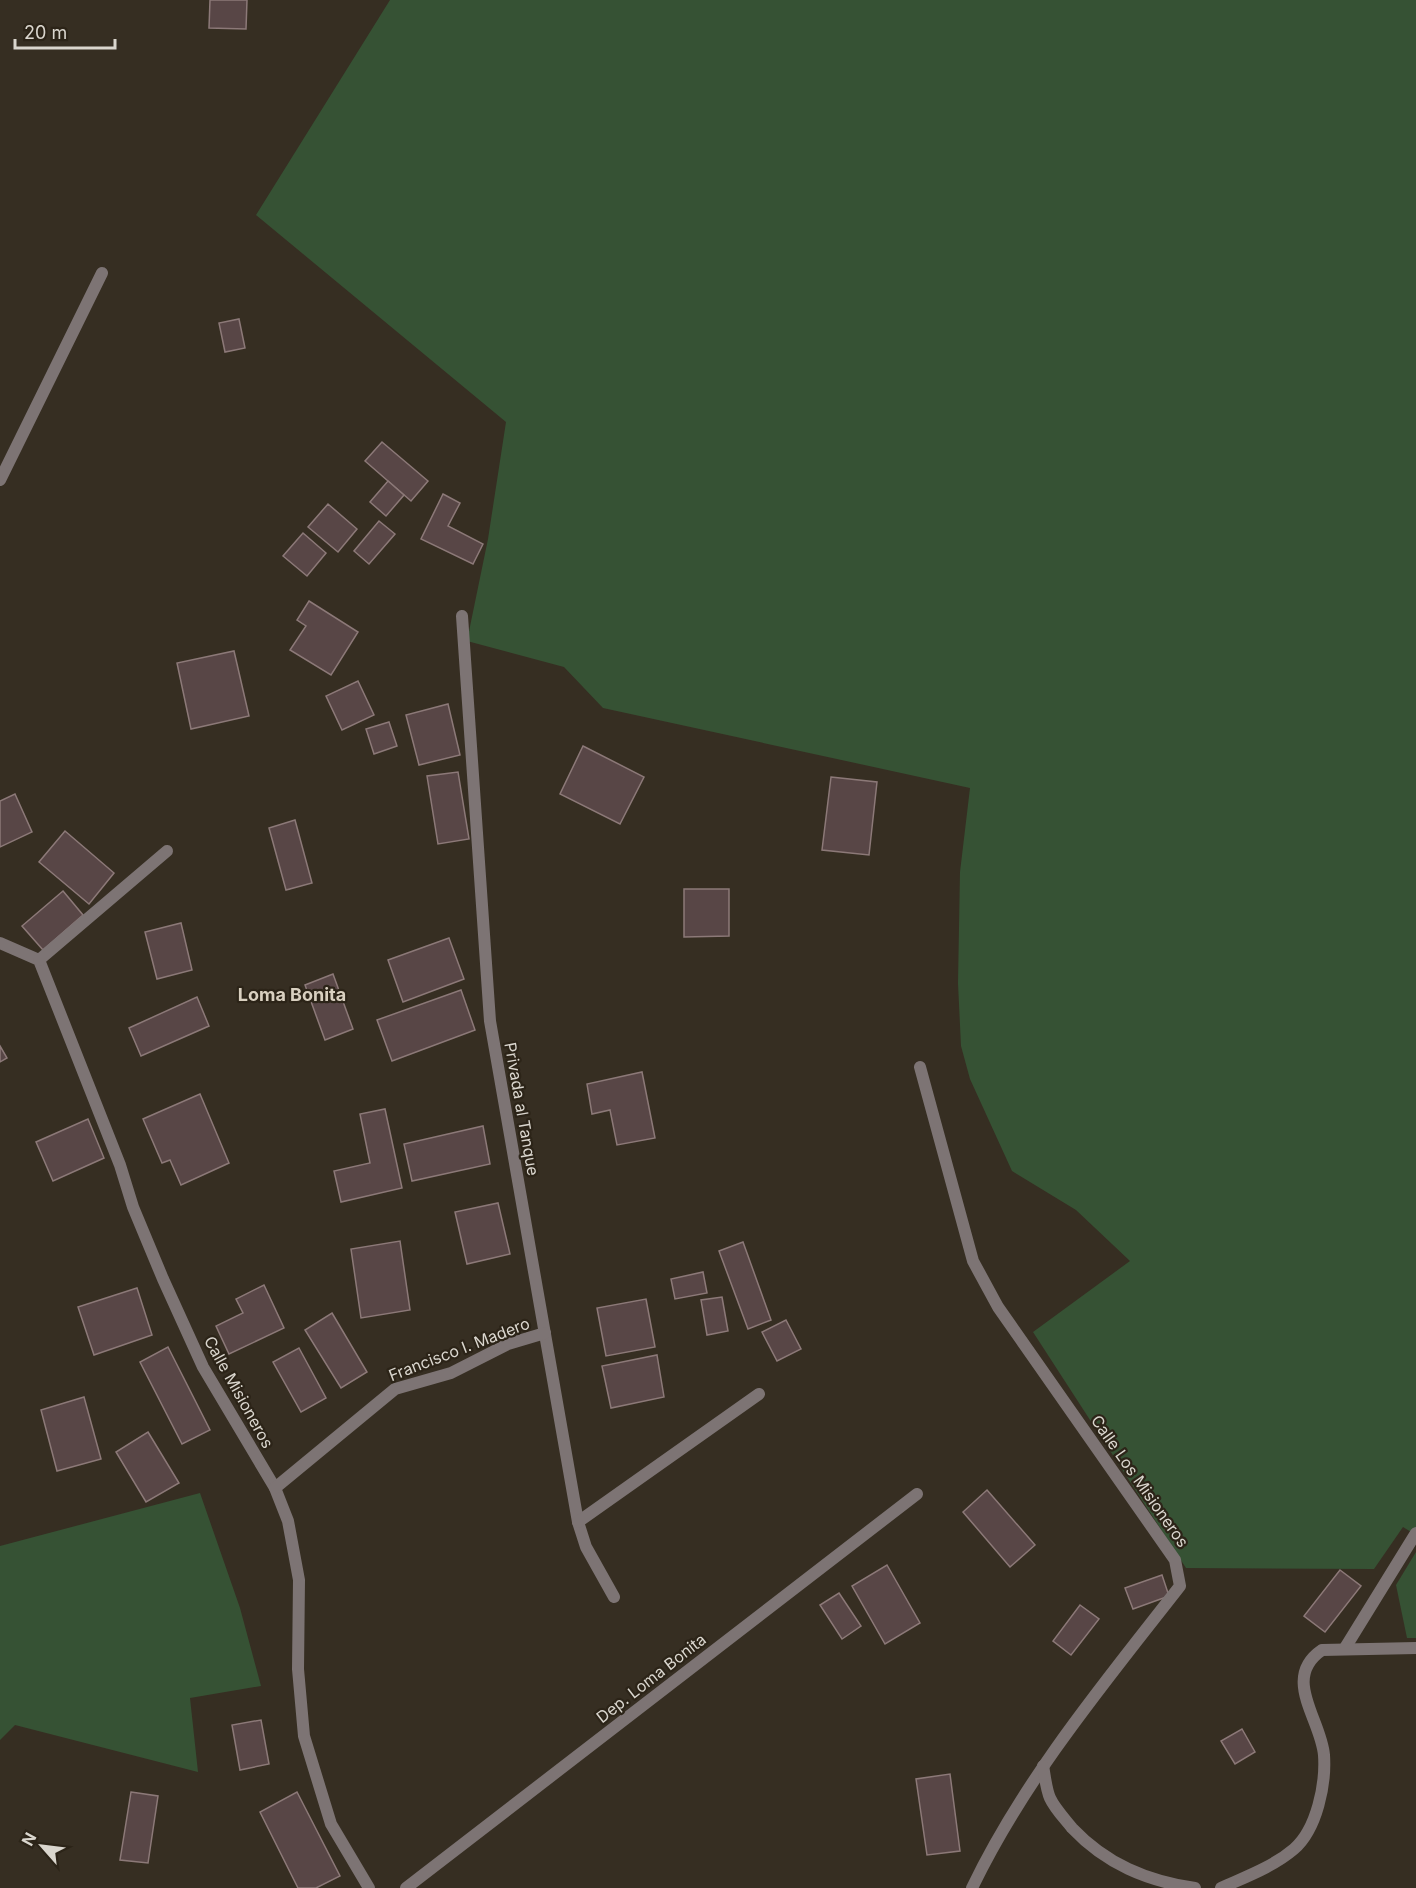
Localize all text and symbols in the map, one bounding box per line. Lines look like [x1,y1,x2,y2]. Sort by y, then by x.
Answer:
scale bar [15,12,116,50]
text: 20 m [24,22,67,43]
district label: Loma Bonita [238,984,346,1005]
street label: Privada al Tanque [500,1041,544,1177]
street label: Francisco I. Madero [386,1313,532,1385]
street label: Calle Misioneros [200,1332,278,1452]
street label: Calle Los Misioneros [1087,1411,1193,1551]
street label: Dep. Loma Bonita [592,1629,710,1727]
north arrow [12,1816,72,1876]
text: N [17,1829,40,1849]

